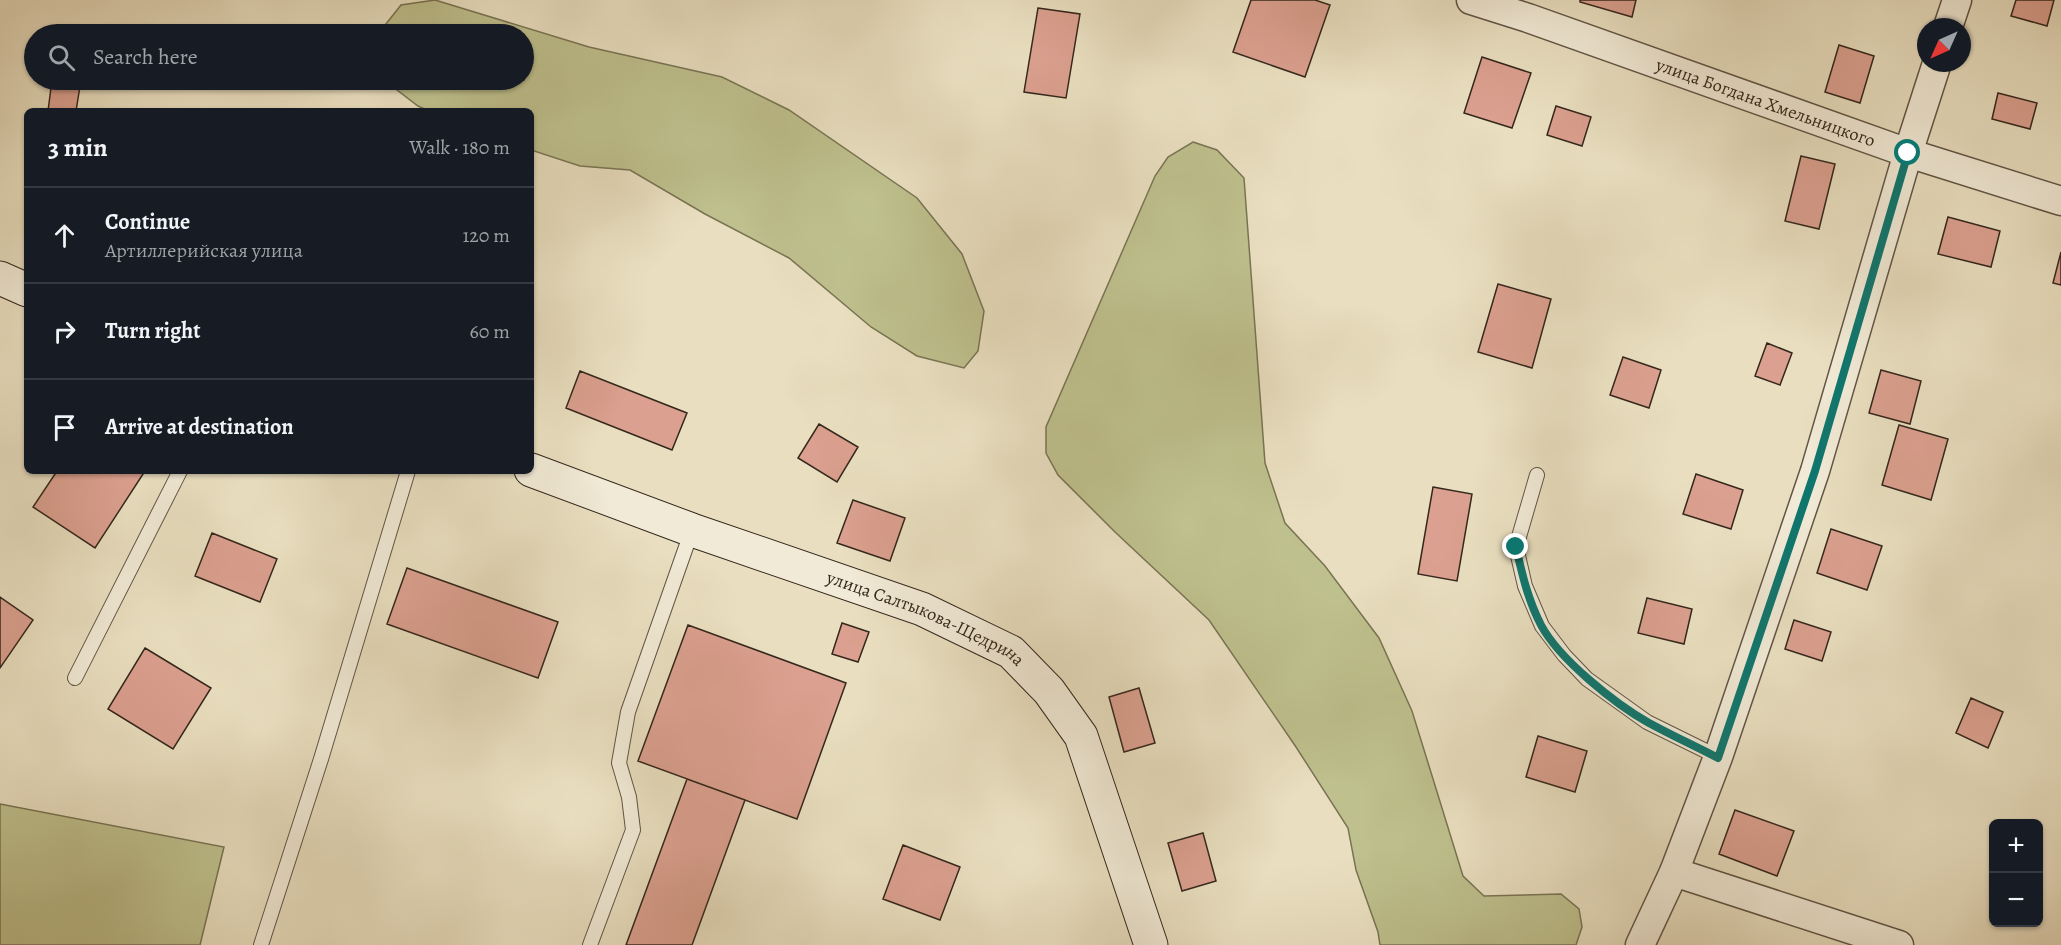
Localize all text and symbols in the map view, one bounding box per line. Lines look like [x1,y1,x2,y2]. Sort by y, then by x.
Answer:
north arrow [1917,18,1971,72]
search box [24,24,534,90]
icon: search [45,41,78,74]
text: Search here [93,42,198,72]
street label: улица Богдана Хмельницкого [1652,52,1879,152]
text: 3 min [48,130,108,165]
text: Walk · 180 m [409,134,510,161]
route start [1894,139,1920,165]
text: Continue [105,207,190,237]
icon: ahead [48,219,81,252]
text: 120 m [462,222,510,249]
text: Артиллерийская улица [105,237,303,264]
icon: right [48,315,81,348]
text: Turn right [105,316,201,346]
text: 60 m [470,318,510,345]
icon: arrive [48,411,81,444]
text: Arrive at destination [105,412,294,442]
route end [1502,533,1528,559]
street label: улица Салтыкова-Щедрина [823,565,1031,672]
map controls [1989,819,2043,927]
button: + [1989,819,2043,873]
button: − [1989,873,2043,927]

